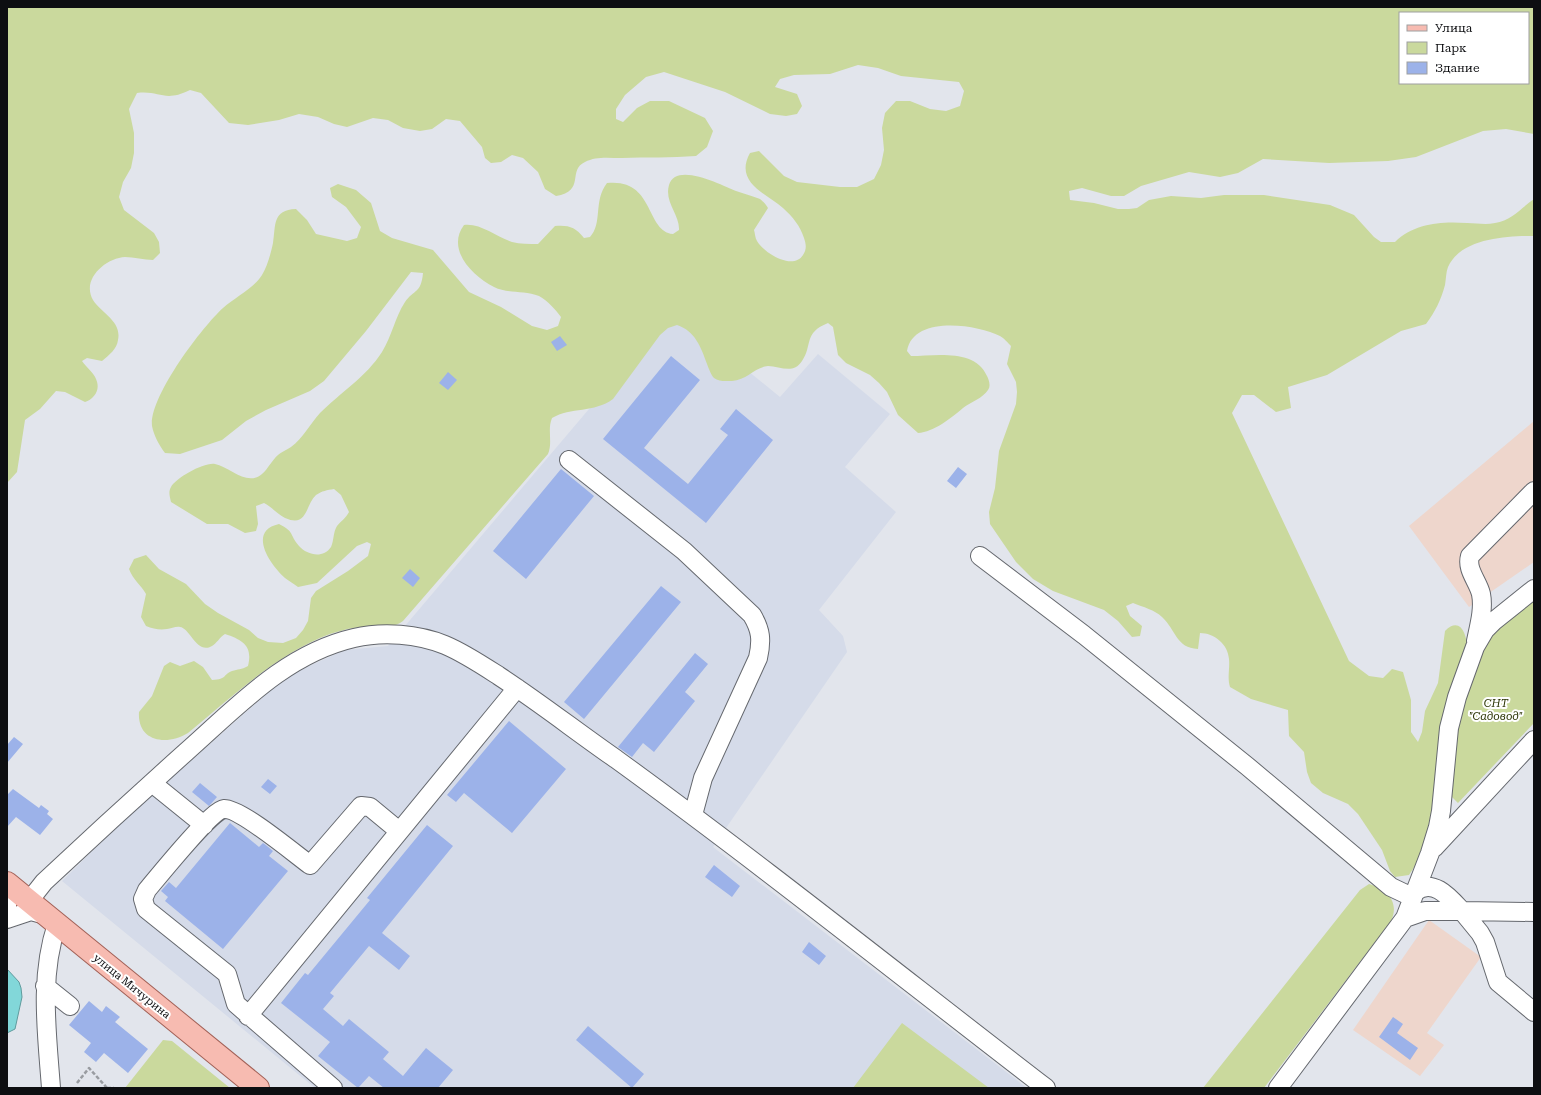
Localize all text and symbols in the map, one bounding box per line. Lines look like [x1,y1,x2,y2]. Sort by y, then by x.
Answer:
legend [1399,12,1529,84]
text: Улица [1435,21,1473,35]
text: Парк [1435,41,1467,55]
text: Здание [1435,61,1480,75]
park label: СНТ "Садовод" [1469,697,1523,723]
street label: улица Мичурина [91,951,173,1021]

